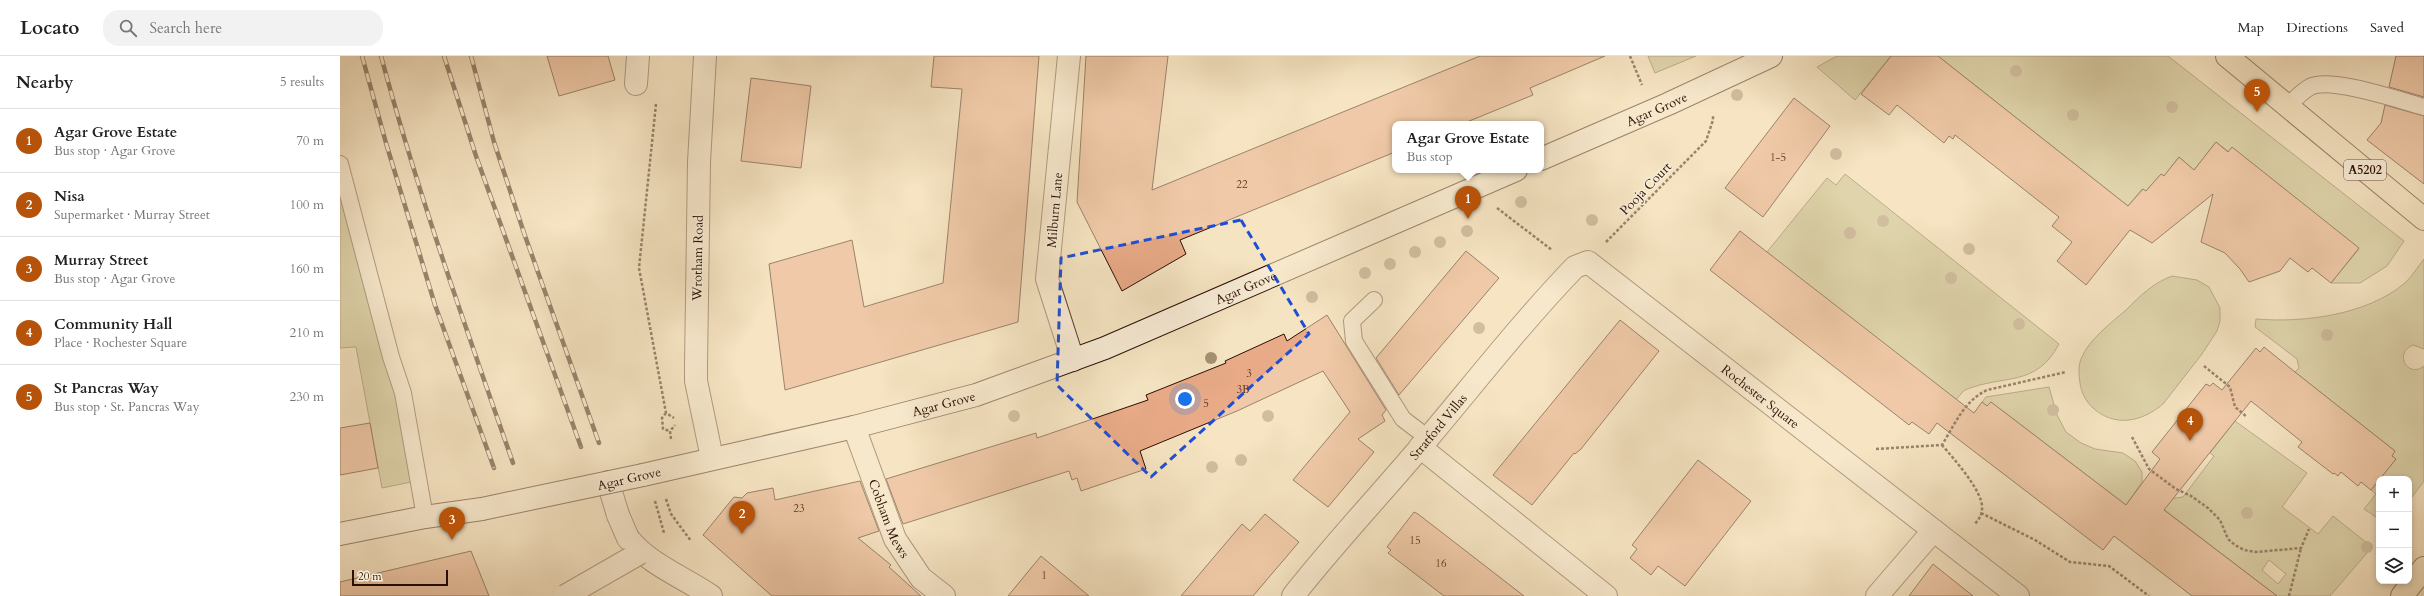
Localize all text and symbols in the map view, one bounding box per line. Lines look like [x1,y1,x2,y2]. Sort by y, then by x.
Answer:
search box [103,10,383,46]
text: Locato [20,15,79,41]
icon: search [117,17,139,39]
text: Search here [149,18,222,38]
text: Map [2238,18,2264,37]
text: Directions [2286,18,2348,37]
text: Saved [2370,18,2404,37]
text: Nearby [16,71,73,94]
text: 5 results [280,73,324,91]
pin: 5 [2244,79,2270,112]
street label: Agar Grove [1624,88,1691,131]
popup [1392,121,1544,173]
text: Agar Grove Estate [54,122,177,142]
text: Agar Grove Estate [1406,128,1530,148]
text: 1 [26,132,32,150]
text: 70 m [296,132,324,150]
text: Bus stop · Agar Grove [54,142,175,160]
text: Bus stop [1406,148,1453,166]
house number: 1-5 [1770,150,1786,165]
street label: Pooja Court [1616,158,1676,219]
road number: A5202 [2344,160,2386,180]
street label: Milburn Lane [1043,171,1067,249]
house number: 22 [1236,177,1248,192]
text: Nisa [54,186,85,206]
pin: 1 [1455,186,1481,219]
text: 2 [26,196,32,214]
text: 100 m [290,196,324,214]
text: Supermarket · Murray Street [54,206,210,224]
street label: Wrotham Road [688,215,708,302]
text: Murray Street [54,250,148,270]
text: 3 [26,260,32,278]
text: 160 m [290,260,324,278]
street label: Agar Grove [1213,267,1279,309]
text: Bus stop · Agar Grove [54,270,175,288]
text: Community Hall [54,314,172,334]
text: 4 [26,324,32,342]
text: 210 m [290,324,324,342]
text: Place · Rochester Square [54,334,187,352]
street label: Rochester Square [1717,361,1803,433]
house number: 3 [1246,366,1252,381]
text: St Pancras Way [54,378,159,398]
house number: 3B [1236,382,1250,397]
street label: Agar Grove [910,387,978,421]
text: 5 [26,388,32,406]
text: 230 m [290,388,324,406]
your location [1175,389,1195,409]
street label: Stratford Villas [1406,390,1471,464]
house number: 5 [1203,396,1209,411]
text: Bus stop · St. Pancras Way [54,398,200,416]
pin: 4 [2177,408,2203,441]
street label: Agar Grove [596,463,663,495]
map controls [2376,476,2412,584]
button: + [2376,476,2412,512]
street label: Cobham Mews [864,477,913,562]
pin: 2 [729,501,755,534]
house number: 23 [793,501,805,516]
pin: 3 [439,507,465,540]
button: − [2376,512,2412,548]
house number: 15 [1409,533,1421,548]
button: layers [2376,548,2412,584]
house number: 16 [1435,556,1447,571]
scale bar [352,568,448,587]
house number: 1 [1041,568,1047,583]
text: 20 m [358,569,382,584]

